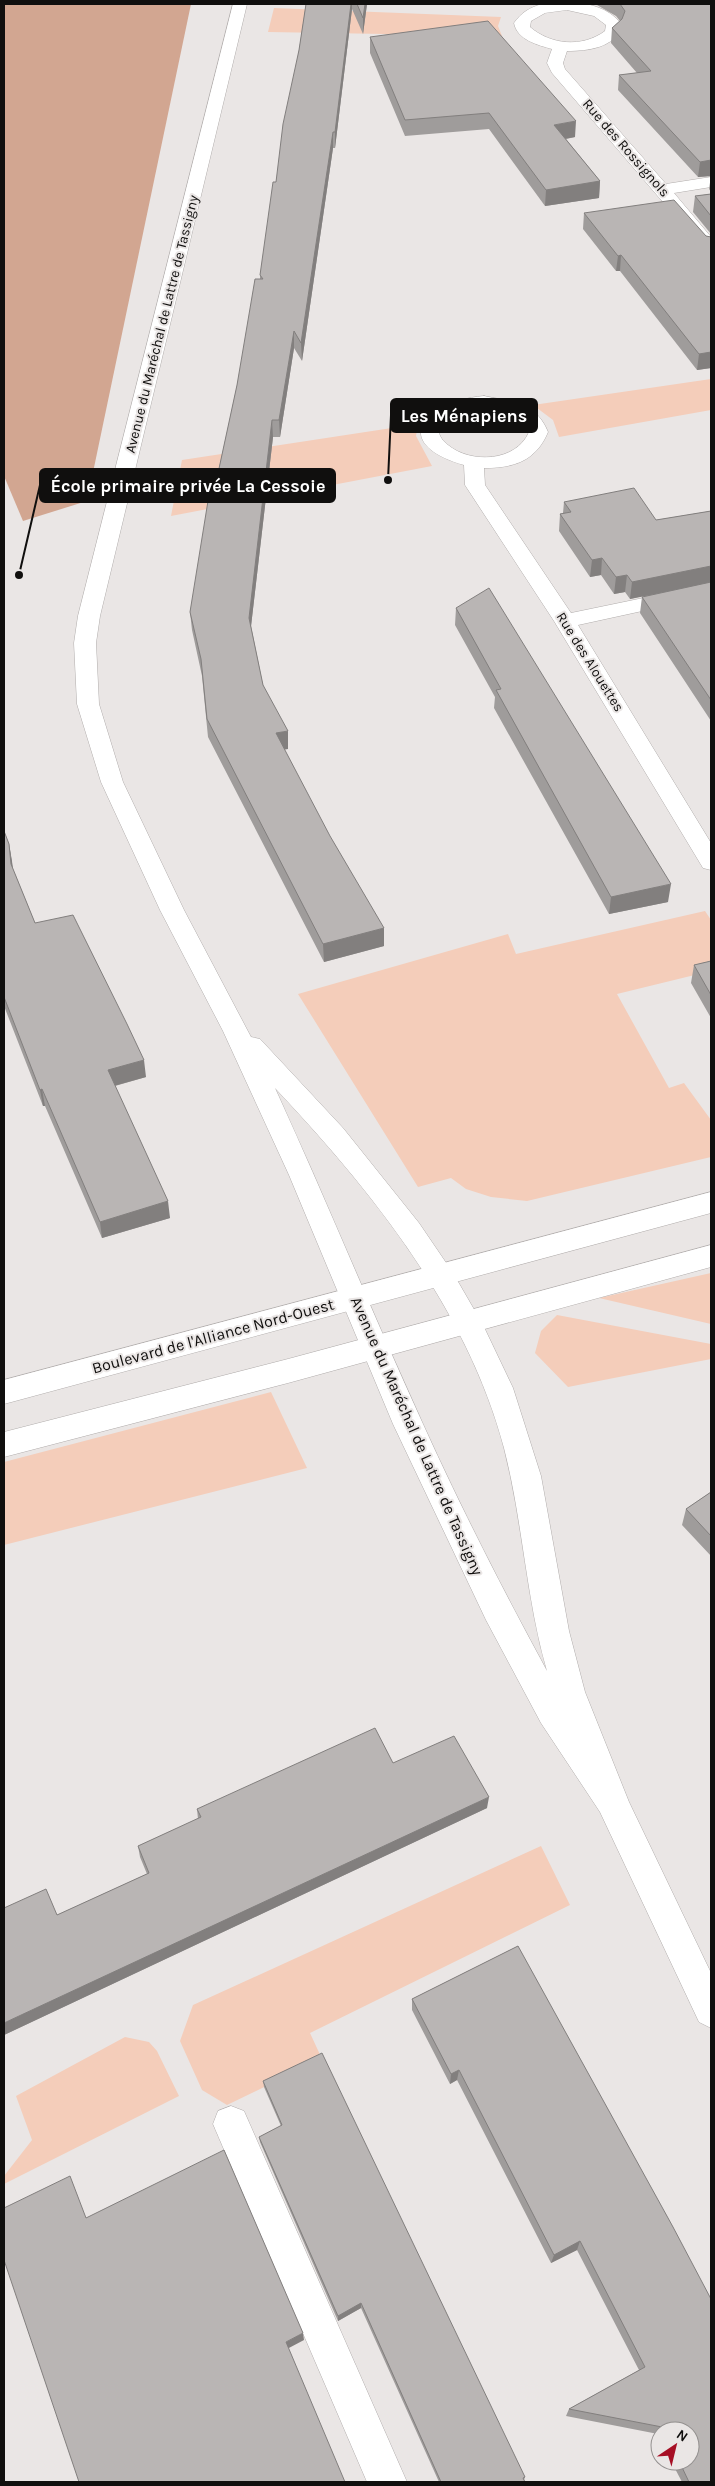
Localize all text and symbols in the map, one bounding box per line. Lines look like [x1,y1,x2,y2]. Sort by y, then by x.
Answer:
street label: Rue des Rossignols [579,96,673,200]
street label: Avenue du Maréchal de Lattre de Tassigny [122,193,202,455]
callout: Les Ménapiens [391,399,537,432]
text: Les Ménapiens [401,405,527,427]
callout: École primaire privée La Cessoie [40,469,335,502]
text: École primaire privée La Cessoie [51,474,325,497]
street label: Rue des Alouettes [553,609,627,715]
street label: Boulevard de l'Alliance Nord-Ouest [90,1294,336,1378]
street label: Avenue du Maréchal de Lattre de Tassigny [347,1294,488,1579]
north arrow [650,2421,700,2471]
text: N [673,2426,691,2446]

